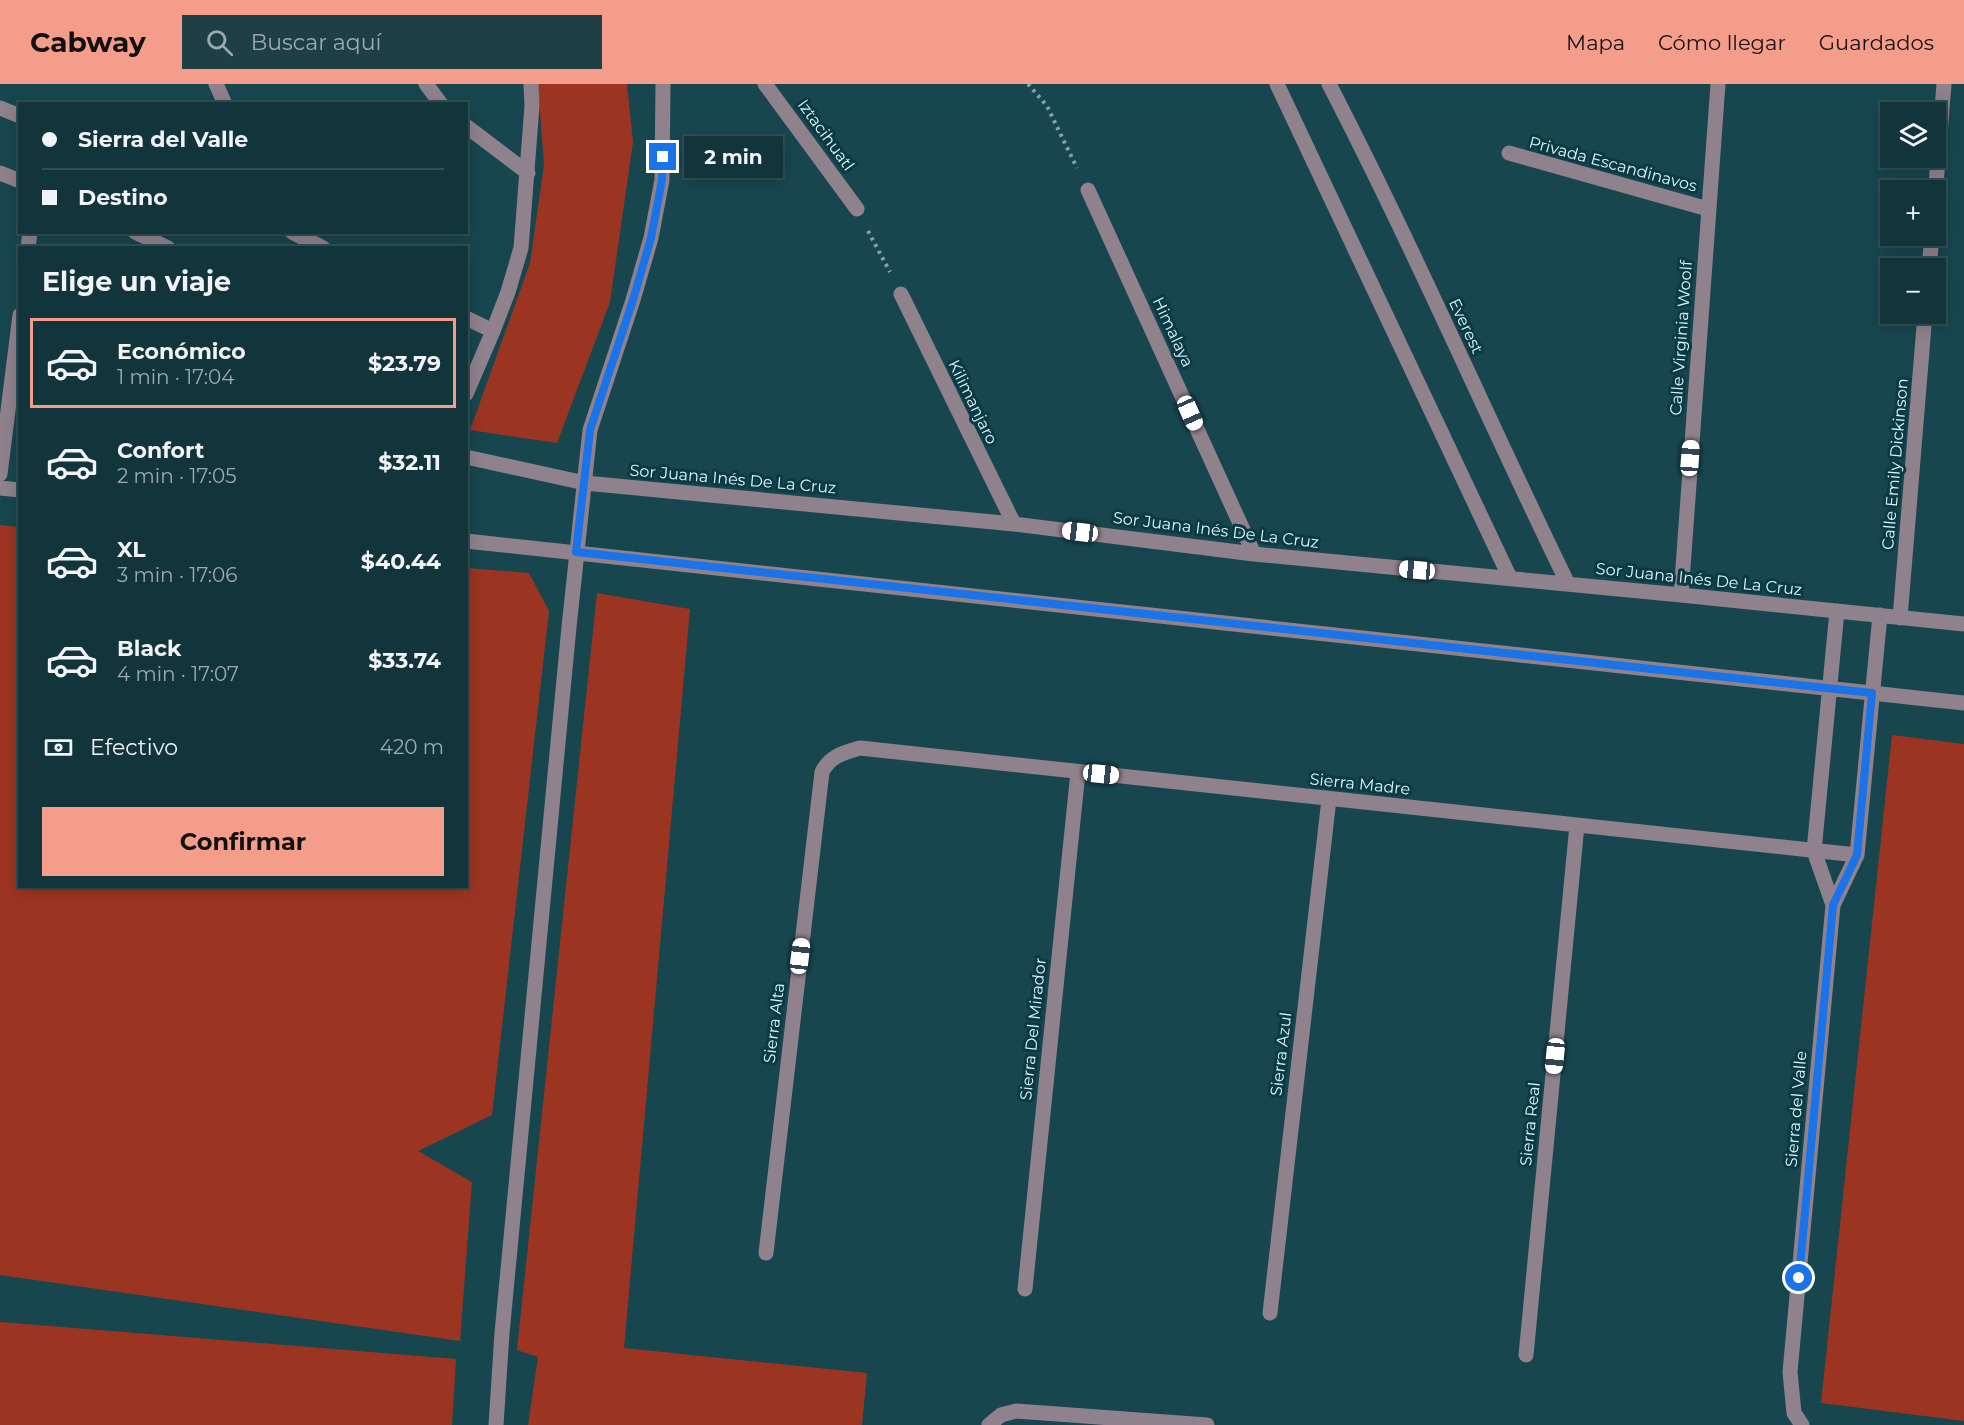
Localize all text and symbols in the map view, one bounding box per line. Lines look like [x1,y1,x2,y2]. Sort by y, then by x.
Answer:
search box [182,15,602,69]
text: Cabway [30,25,146,59]
icon: search [203,26,236,59]
text: Buscar aquí [251,29,381,56]
text: Mapa [1566,30,1625,55]
text: Cómo llegar [1658,30,1786,55]
text: Guardados [1819,30,1934,55]
street label: Iztacihuatl [794,96,858,174]
map controls [1880,102,1946,324]
button: layers [1880,102,1946,168]
text: Sierra del Valle [78,126,248,153]
street label: Privada Escandinavos [1527,132,1699,196]
callout: 2 min [684,136,783,178]
route end [649,143,676,170]
text: 2 min [704,145,763,169]
button: + [1880,180,1946,246]
text: Destino [78,184,168,211]
button: − [1880,258,1946,324]
street label: Calle Virginia Woolf [1666,259,1696,416]
text: Elige un viaje [42,265,231,298]
street label: Himalaya [1149,294,1197,370]
street label: Everest [1445,295,1487,357]
icon: car [45,336,99,390]
text: Económico [117,338,246,365]
text: $23.79 [368,350,441,377]
street label: Kilimanjaro [944,357,1002,447]
text: 1 min · 17:04 [117,365,234,389]
street label: Calle Emily Dickinson [1878,378,1912,550]
car [1174,393,1206,433]
icon: car [45,435,99,489]
text: Confort [117,437,204,464]
car [1680,439,1700,477]
text: $32.11 [378,449,441,476]
street label: Sor Juana Inés De La Cruz [629,461,837,497]
text: 2 min · 17:05 [117,464,237,488]
street label: Sor Juana Inés De La Cruz [1112,508,1320,552]
car [1061,521,1099,543]
icon: car [45,534,99,588]
text: XL [117,536,146,563]
text: $40.44 [361,548,441,575]
car [1398,559,1436,581]
street label: Sor Juana Inés De La Cruz [1595,559,1803,599]
text: 3 min · 17:06 [117,563,237,587]
icon: car [45,633,99,687]
text: Black [117,635,181,662]
text: $33.74 [368,647,441,674]
text: 4 min · 17:07 [117,662,239,686]
icon: cash [42,731,75,764]
text: Efectivo [90,734,178,761]
text: 420 m [380,735,444,759]
car [1082,763,1120,785]
street label: Sierra Madre [1309,769,1411,799]
button: Confirmar [42,807,444,876]
car [789,937,811,975]
street label: Sierra Del Mirador [1016,957,1050,1101]
street label: Sierra Alta [760,982,788,1064]
street label: Sierra Azul [1266,1011,1296,1097]
car [1544,1037,1566,1075]
street label: Sierra del Valle [1781,1050,1811,1168]
street label: Sierra Real [1516,1081,1544,1167]
route start [1785,1264,1812,1291]

